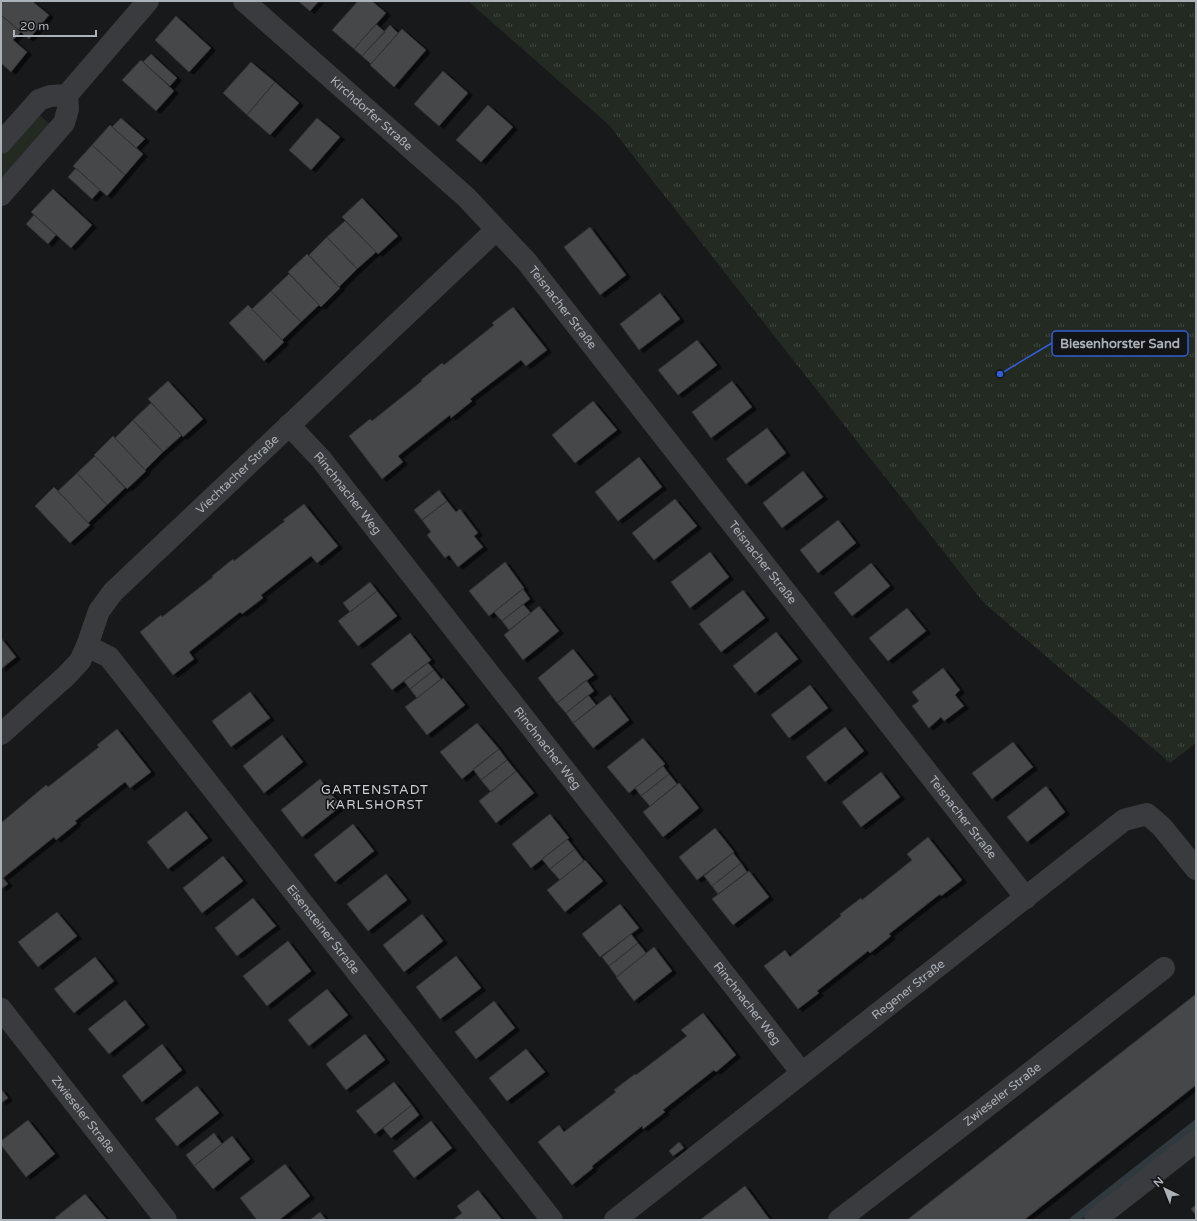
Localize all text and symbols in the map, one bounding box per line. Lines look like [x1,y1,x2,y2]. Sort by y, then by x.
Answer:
scale bar [14,12,96,38]
text: 20 m [20,19,49,33]
street label: Kirchdorfer Straße [328,74,415,154]
street label: Teisnacher Straße [526,263,600,352]
callout: Biesenhorster Sand [1052,331,1188,356]
text: Biesenhorster Sand [1060,336,1180,352]
street label: Viechtacher Straße [193,432,282,517]
street label: Rinchnacher Weg [311,449,384,537]
street label: Teisnacher Straße [726,518,800,607]
street label: Rinchnacher Weg [511,704,584,792]
street label: Teisnacher Straße [926,773,1000,862]
district label: GARTENSTADT KARLSHORST [321,782,429,813]
street label: Eisensteiner Straße [284,882,363,977]
street label: Regener Straße [869,956,948,1022]
street label: Rinchnacher Weg [711,959,784,1047]
street label: Zwieseler Straße [961,1060,1044,1129]
street label: Zwieseler Straße [49,1073,118,1156]
north arrow [1145,1169,1185,1209]
text: N [1151,1174,1166,1190]

